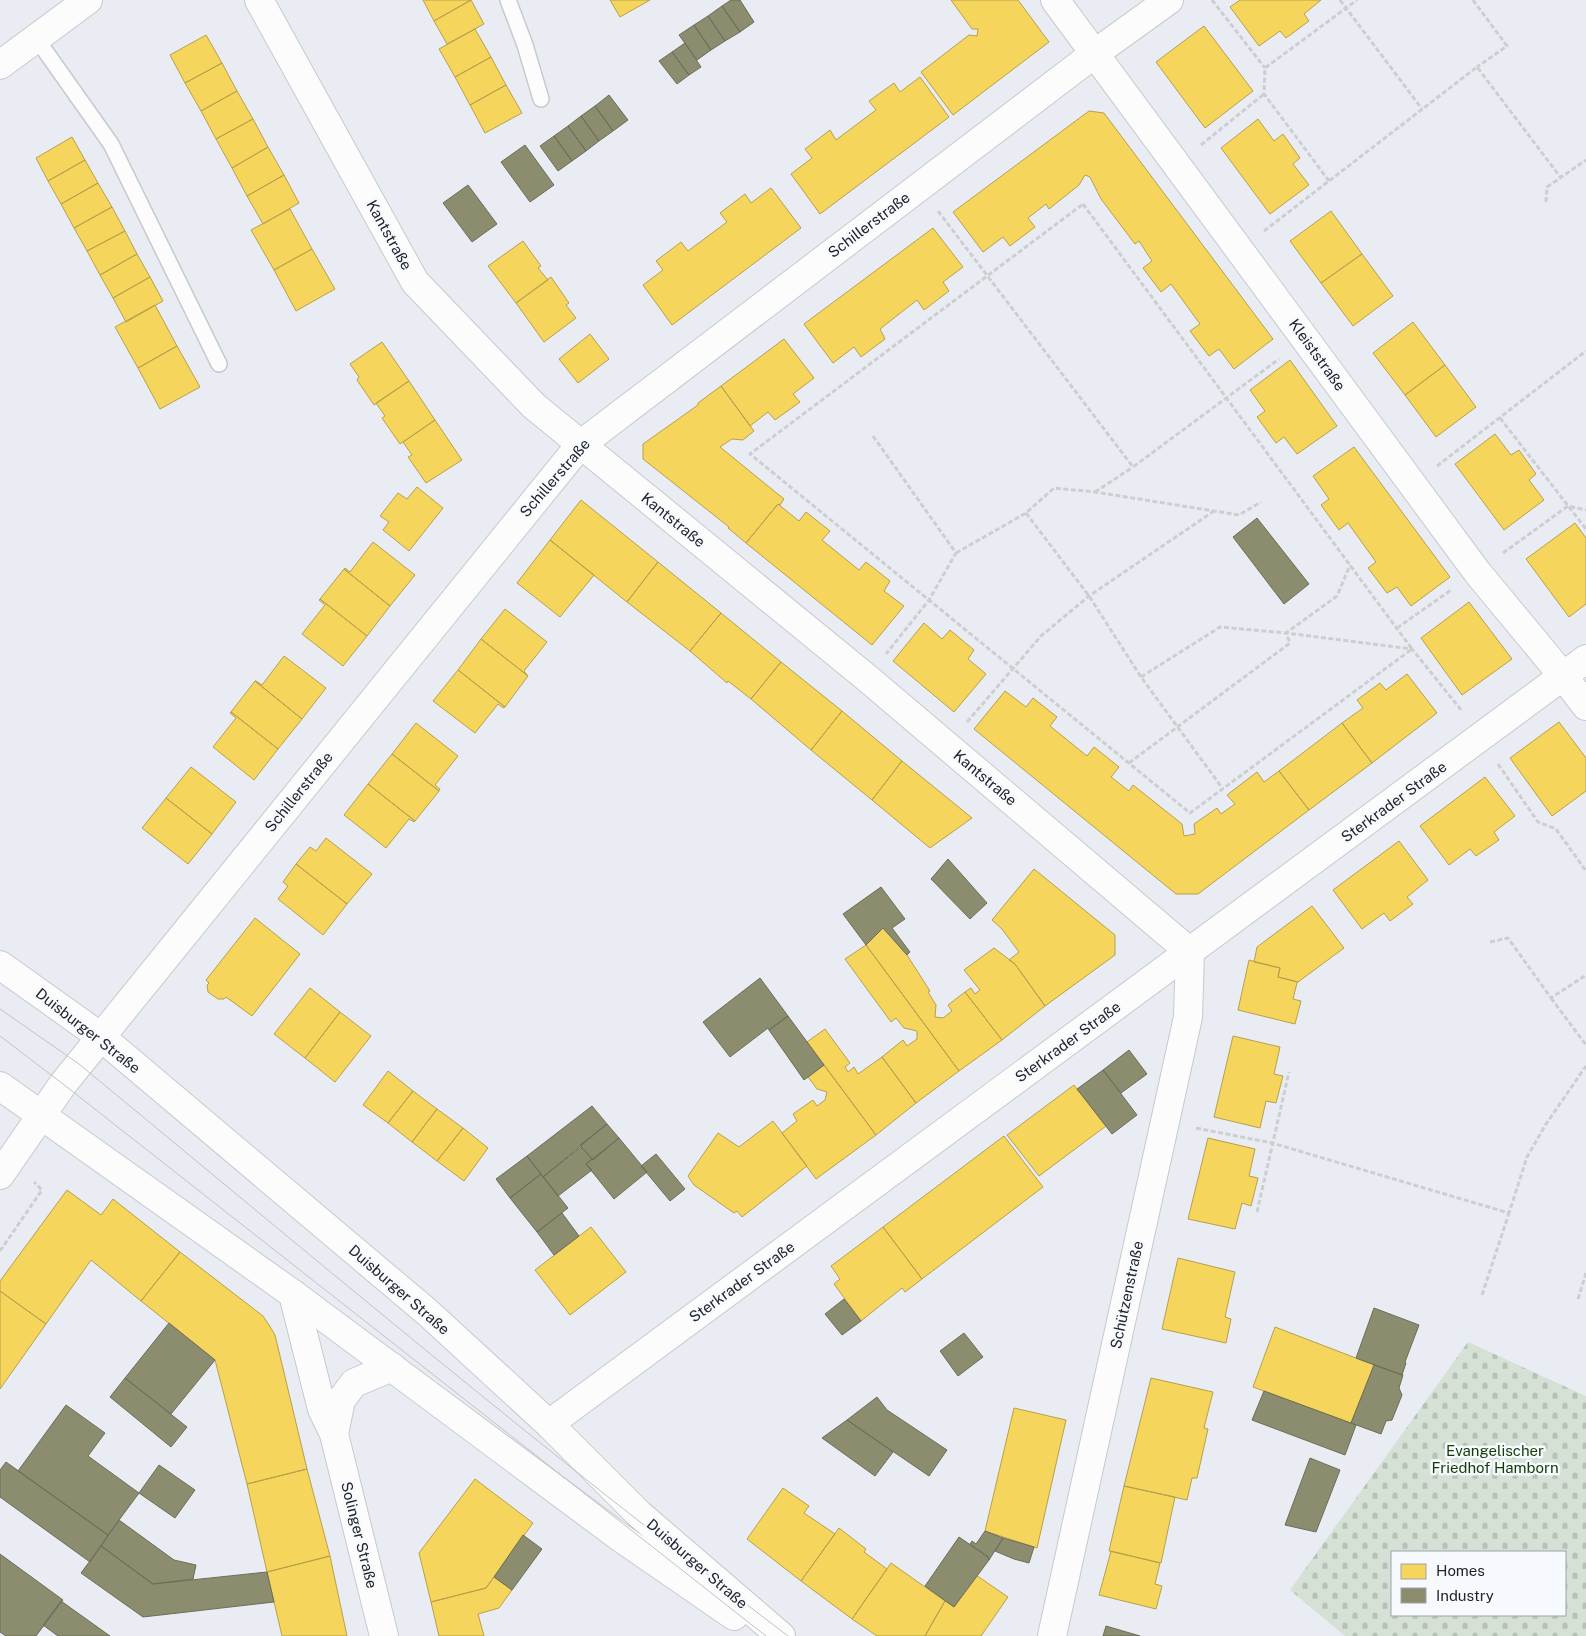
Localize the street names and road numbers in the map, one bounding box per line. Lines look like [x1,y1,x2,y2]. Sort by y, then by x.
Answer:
street label: Schillerstraße [825,188,913,261]
street label: Kantstraße [363,197,416,273]
street label: Kleiststraße [1286,316,1349,394]
street label: Schillerstraße [516,435,593,520]
street label: Kantstraße [638,489,709,550]
street label: Kantstraße [950,746,1020,809]
street label: Schillerstraße [261,748,336,835]
street label: Sterkrader Straße [1338,758,1450,845]
street label: Duisburger Straße [33,985,144,1077]
street label: Sterkrader Straße [1012,998,1124,1085]
street label: Sterkrader Straße [686,1238,798,1325]
street label: Schützenstraße [1107,1239,1146,1350]
street label: Duisburger Straße [346,1241,453,1338]
street label: Solinger Straße [338,1480,381,1590]
street label: Duisburger Straße [644,1515,751,1612]

